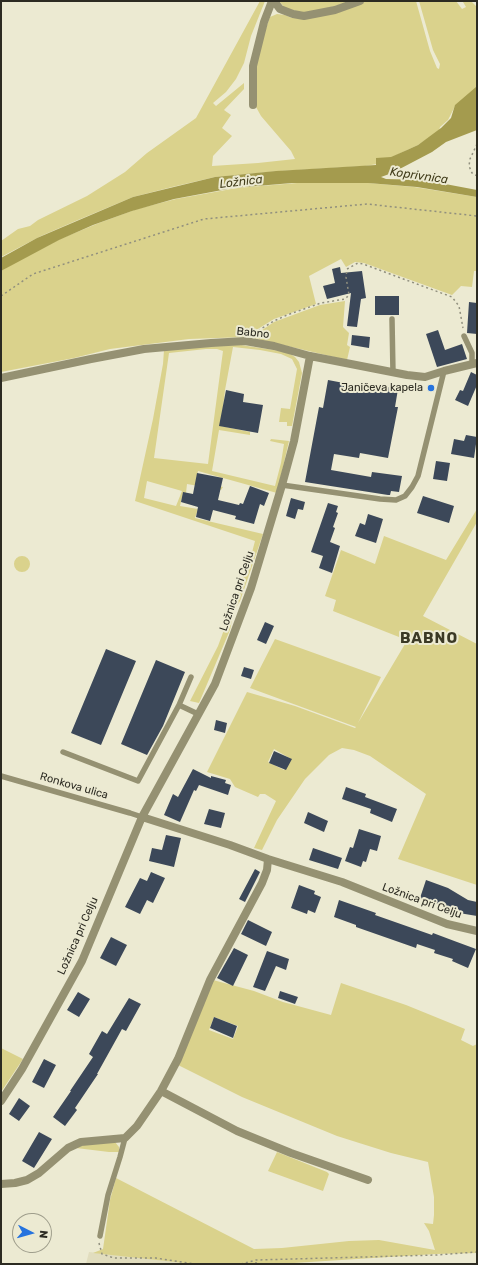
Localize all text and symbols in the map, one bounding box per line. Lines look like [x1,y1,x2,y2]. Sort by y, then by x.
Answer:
water label: Koprivnica [389,165,449,187]
water label: Ložnica [219,172,263,192]
street label: Babno [236,325,270,341]
place label: Janičeva kapela [341,381,423,395]
marker: Janičeva kapela [426,383,436,393]
street label: Ložnica pri Celju [217,549,257,633]
district label: BABNO [400,630,458,648]
street label: Ronkova ulica [38,770,110,802]
street label: Ložnica pri Celju [380,880,464,922]
street label: Ložnica pri Celju [55,895,101,977]
north arrow [12,1213,52,1253]
text: N [37,1230,50,1239]

